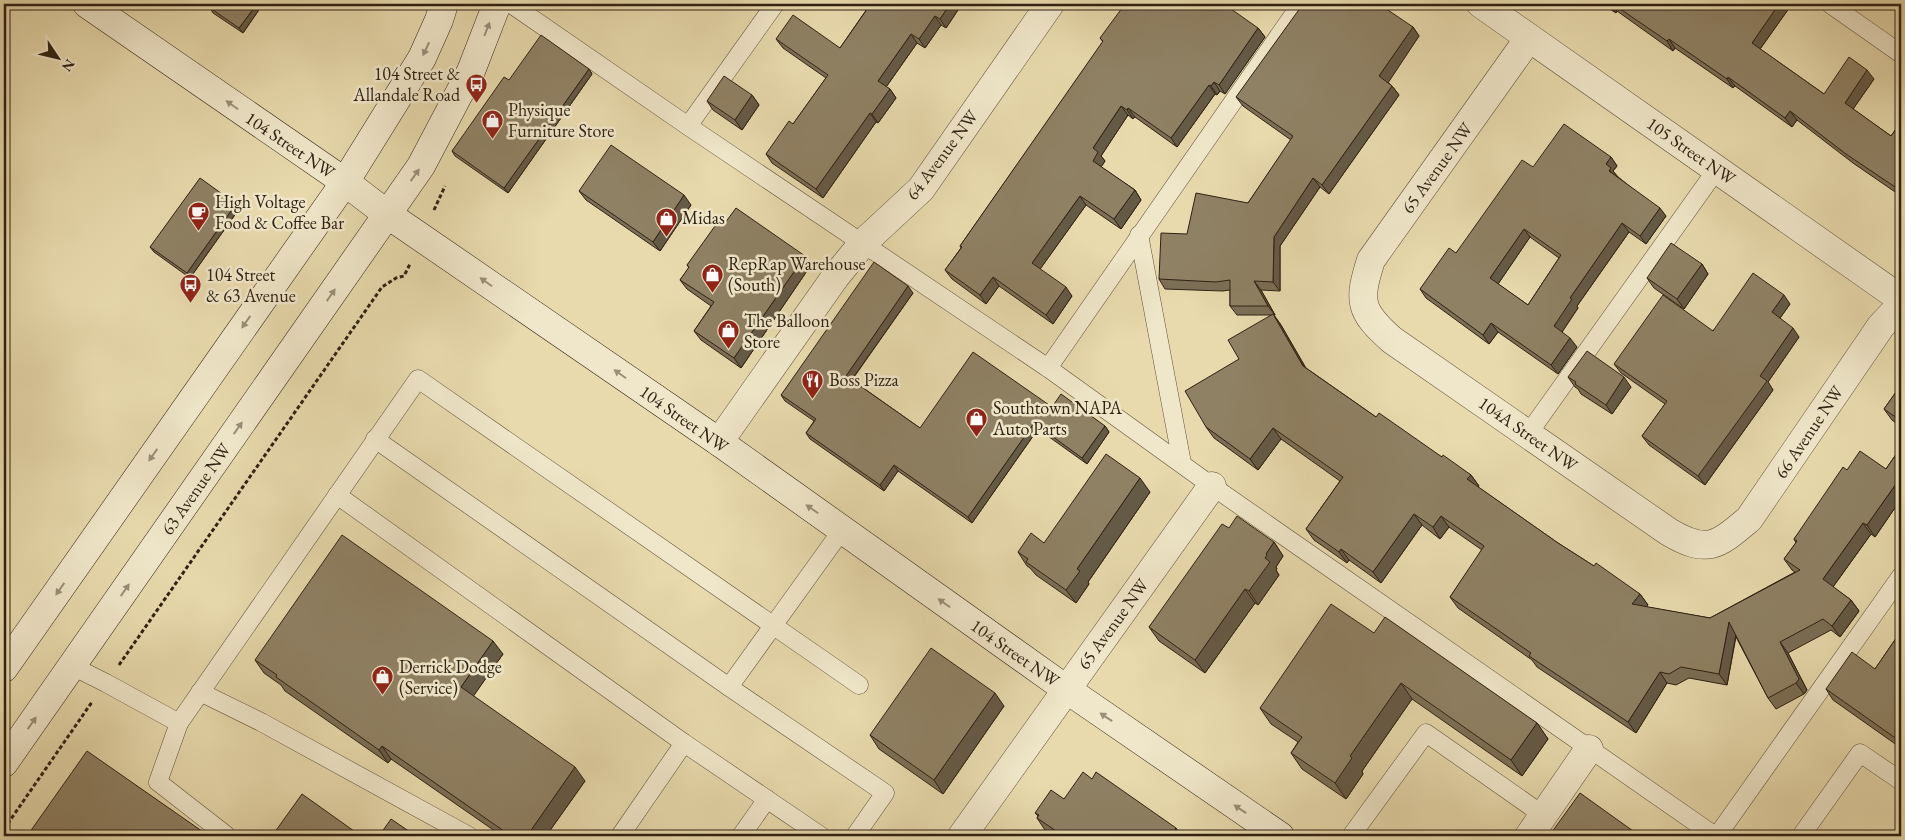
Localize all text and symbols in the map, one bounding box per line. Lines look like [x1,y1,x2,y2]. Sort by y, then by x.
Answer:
one-way arrow [484,22,492,36]
north arrow [32,32,82,82]
one-way arrow [422,42,430,56]
text: N [58,56,79,76]
place label: 104 Street & Allandale Road [352,62,461,106]
bus stop icon: 104 Street & Allandale Road [464,72,488,103]
place label: Physique Furniture Store [508,98,614,142]
one-way arrow [225,100,239,110]
street label: 64 Avenue NW [900,105,983,204]
street label: 104 Street NW [241,106,340,183]
shop icon: Physique Furniture Store [480,108,504,139]
street label: 105 Street NW [1642,112,1741,190]
street label: 65 Avenue NW [1396,117,1478,218]
one-way arrow [410,168,420,181]
place label: High Voltage Food & Coffee Bar [215,190,344,234]
cafe icon: High Voltage Food & Coffee Bar [187,200,211,231]
shop icon: Midas [654,206,678,237]
place label: Midas [682,206,725,229]
place label: RepRap Warehouse (South) [728,252,866,296]
shop icon: RepRap Warehouse (South) [700,262,724,293]
place label: 104 Street & 63 Avenue [206,263,296,307]
bus stop icon: 104 Street & 63 Avenue [178,273,202,304]
one-way arrow [479,277,493,287]
one-way arrow [326,288,336,302]
place label: The Balloon Store [744,309,830,353]
one-way arrow [241,316,251,329]
shop icon: The Balloon Store [716,319,740,350]
restaurant icon: Boss Pizza [801,368,825,399]
place label: Boss Pizza [829,368,900,391]
one-way arrow [613,369,627,379]
street label: 104 Street NW [635,380,734,458]
street label: 66 Avenue NW [1769,381,1848,482]
street label: 104A Street NW [1474,391,1583,477]
place label: Southtown NAPA Auto Parts [992,396,1122,440]
shop icon: Southtown NAPA Auto Parts [965,406,989,437]
one-way arrow [233,421,243,435]
street label: 63 Avenue NW [156,438,236,539]
one-way arrow [148,449,158,462]
one-way arrow [805,504,819,514]
street label: 65 Avenue NW [1072,573,1154,674]
one-way arrow [55,582,65,595]
one-way arrow [120,583,130,597]
one-way arrow [937,598,951,608]
street label: 104 Street NW [966,614,1065,692]
place label: Derrick Dodge (Service) [399,655,502,699]
shop icon: Derrick Dodge (Service) [371,665,395,696]
one-way arrow [1099,712,1112,722]
one-way arrow [27,717,37,730]
one-way arrow [1233,804,1246,814]

